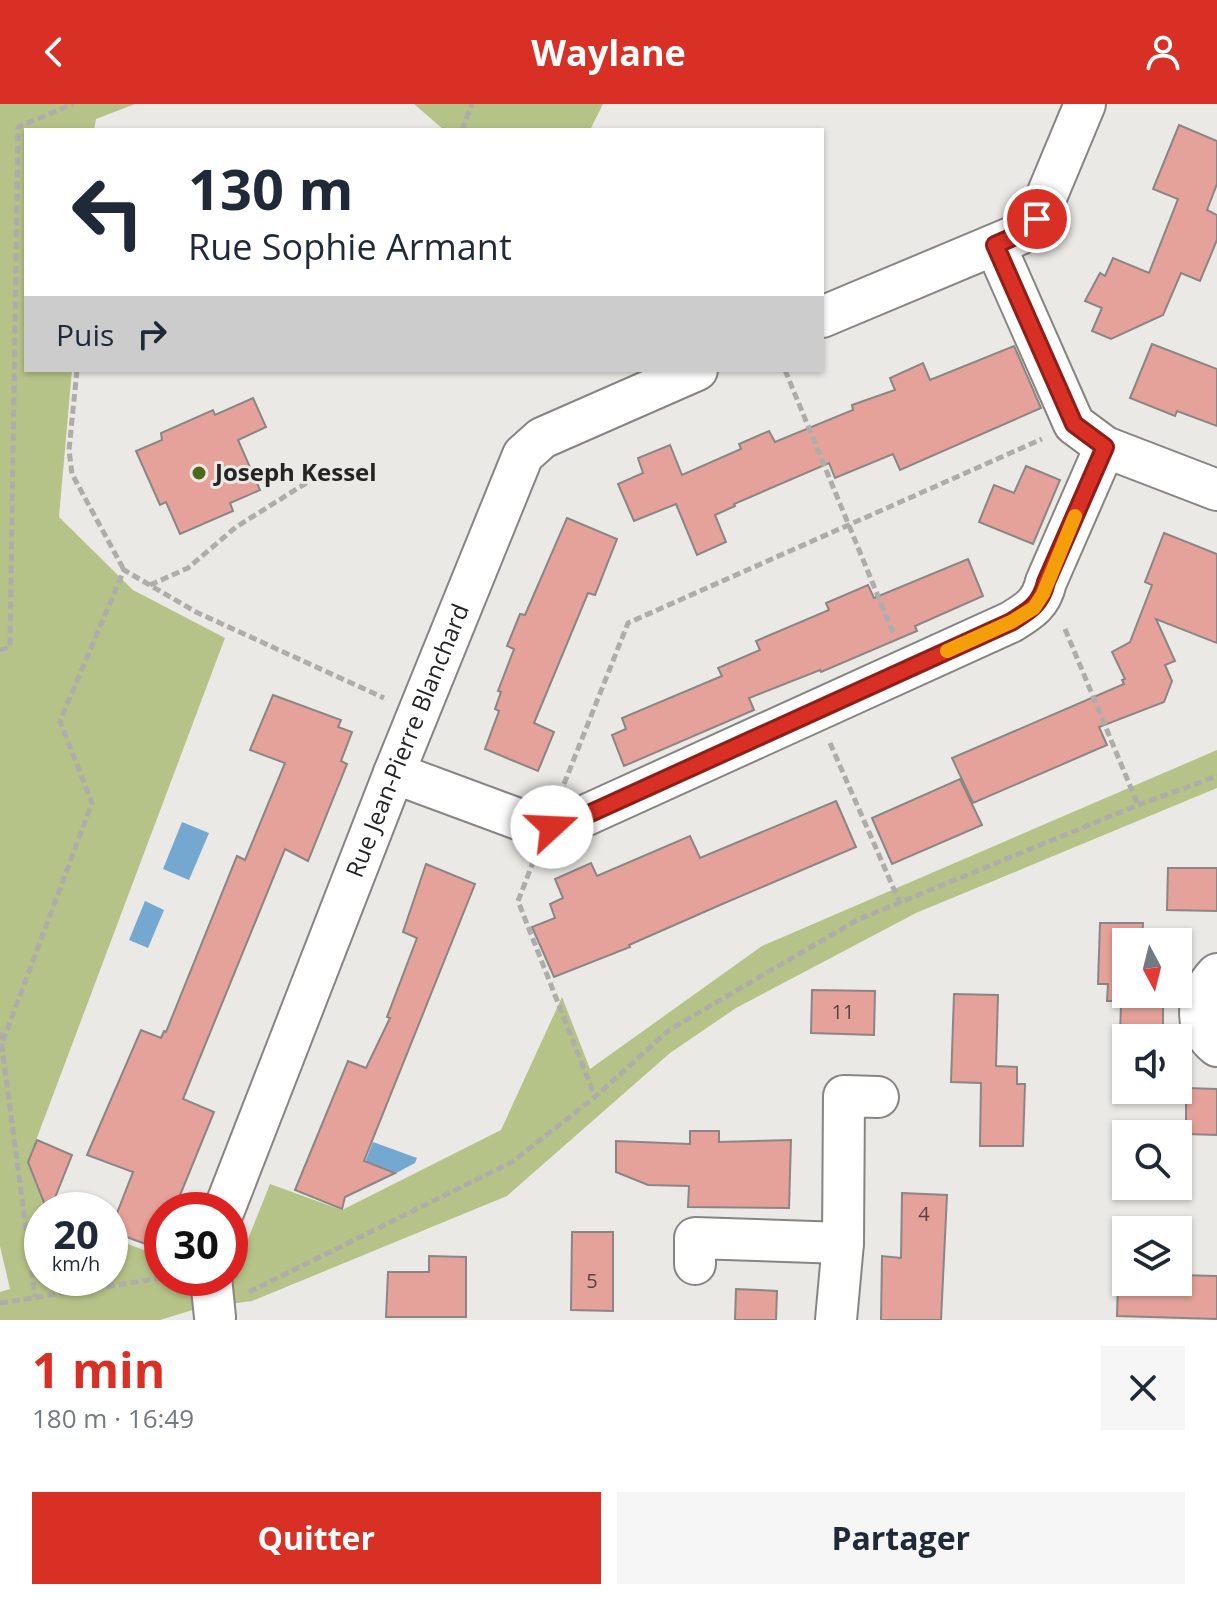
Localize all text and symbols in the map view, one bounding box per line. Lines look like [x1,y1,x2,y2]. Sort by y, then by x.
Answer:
text: Waylane [531,28,686,77]
icon: back [32,30,76,74]
icon: person [1141,30,1185,74]
text: 130 m [188,150,354,226]
icon: left [56,160,160,264]
pin [1003,185,1071,253]
icon: arrive [1015,197,1059,241]
text: Rue Sophie Armant [188,222,512,271]
icon: right [130,312,174,356]
text: Puis [56,314,114,355]
place label: Joseph Kessel [213,455,377,488]
marker: Joseph Kessel [190,464,208,482]
street label: Rue Jean-Pierre Blanchard [337,598,476,882]
position arrow [510,785,594,869]
north arrow [1112,928,1192,1008]
map controls [1112,928,1192,1296]
house number: 11 [832,998,854,1025]
button: sound [1112,1024,1192,1104]
button: search [1112,1120,1192,1200]
speed limit sign: 30 [144,1192,248,1296]
house number: 4 [918,1200,930,1227]
text: 20 [53,1206,99,1261]
button: layers [1112,1216,1192,1296]
text: km/h [52,1250,100,1277]
house number: 5 [586,1267,598,1294]
text: 1 min [32,1337,165,1402]
button: close [1101,1346,1185,1430]
text: 180 m · 16:49 [32,1400,194,1436]
button: Quitter [32,1492,601,1584]
button: Partager [617,1492,1185,1584]

